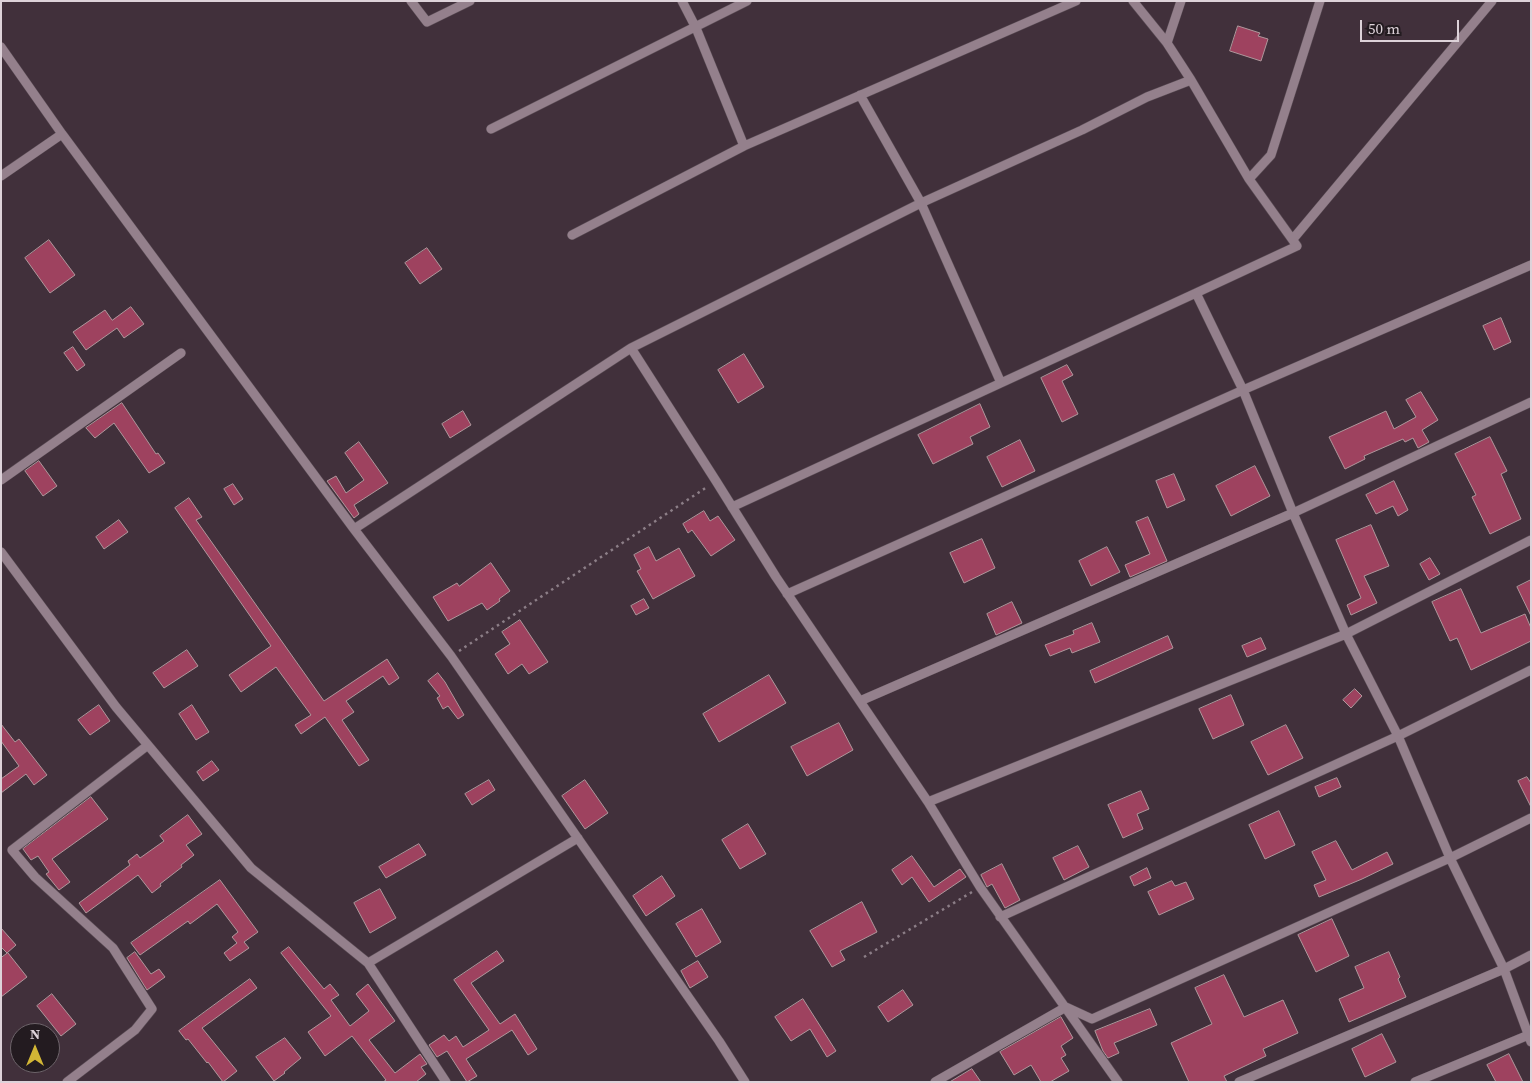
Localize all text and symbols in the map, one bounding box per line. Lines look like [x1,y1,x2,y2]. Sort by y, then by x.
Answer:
scale bar [1362,10,1461,42]
text: 50 m [1368,18,1400,39]
north arrow [10,1023,60,1073]
text: N [30,1024,40,1044]

